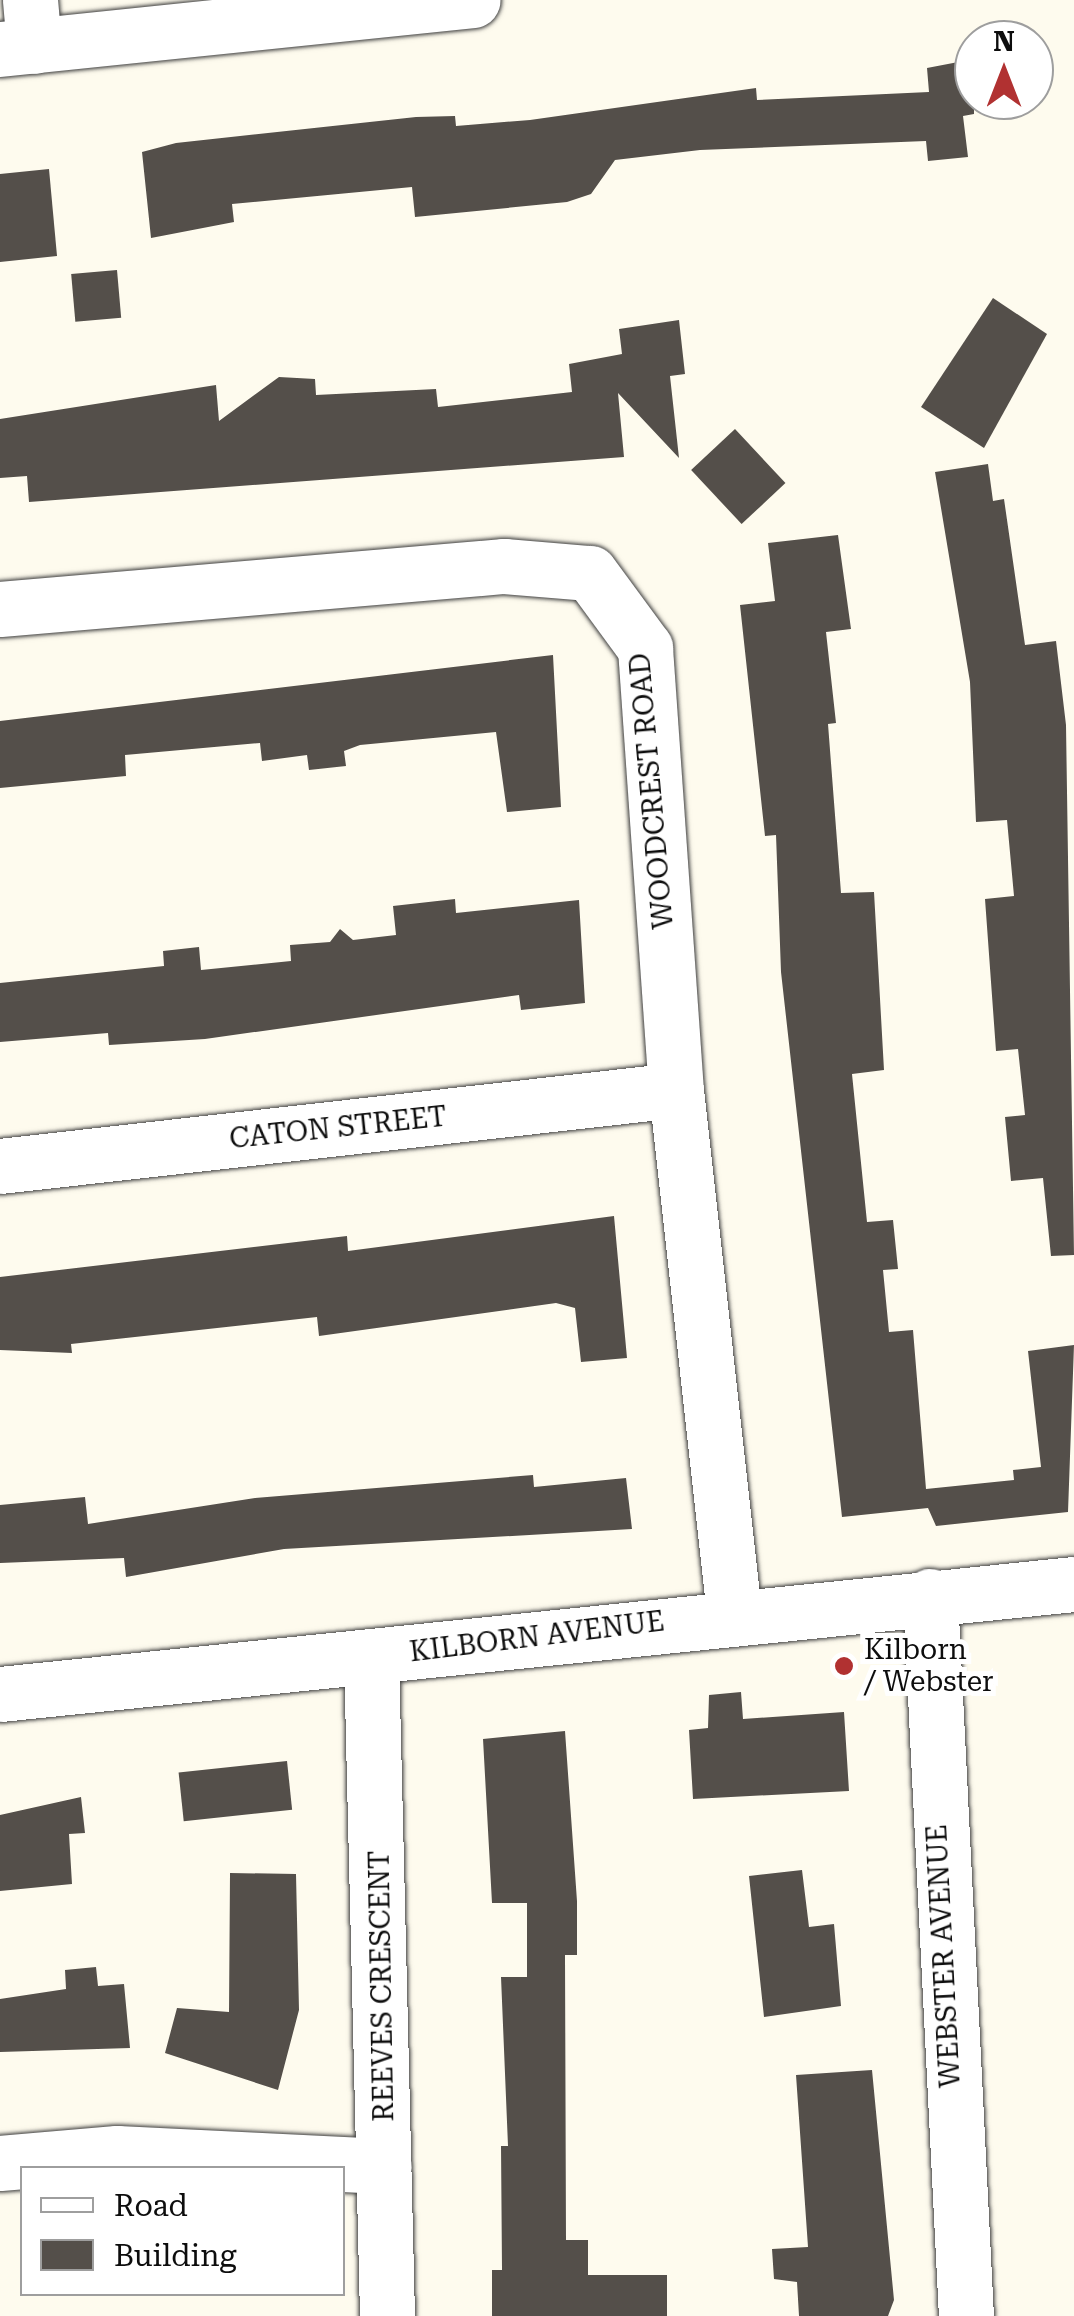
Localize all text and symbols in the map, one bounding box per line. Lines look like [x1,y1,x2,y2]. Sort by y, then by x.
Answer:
north arrow [954,20,1054,120]
text: N [993,25,1015,58]
street label: WOODCREST ROAD [623,652,681,930]
street label: CATON STREET [228,1100,448,1156]
street label: KILBORN AVENUE [408,1605,666,1669]
place label: Kilborn / Webster [864,1633,994,1699]
marker: Kilborn / Webster [833,1655,855,1677]
street label: WEBSTER AVENUE [920,1823,968,2089]
street label: REEVES CRESCENT [363,1850,401,2122]
legend [20,2166,345,2296]
text: Road [114,2188,188,2223]
text: Building [114,2238,237,2273]

